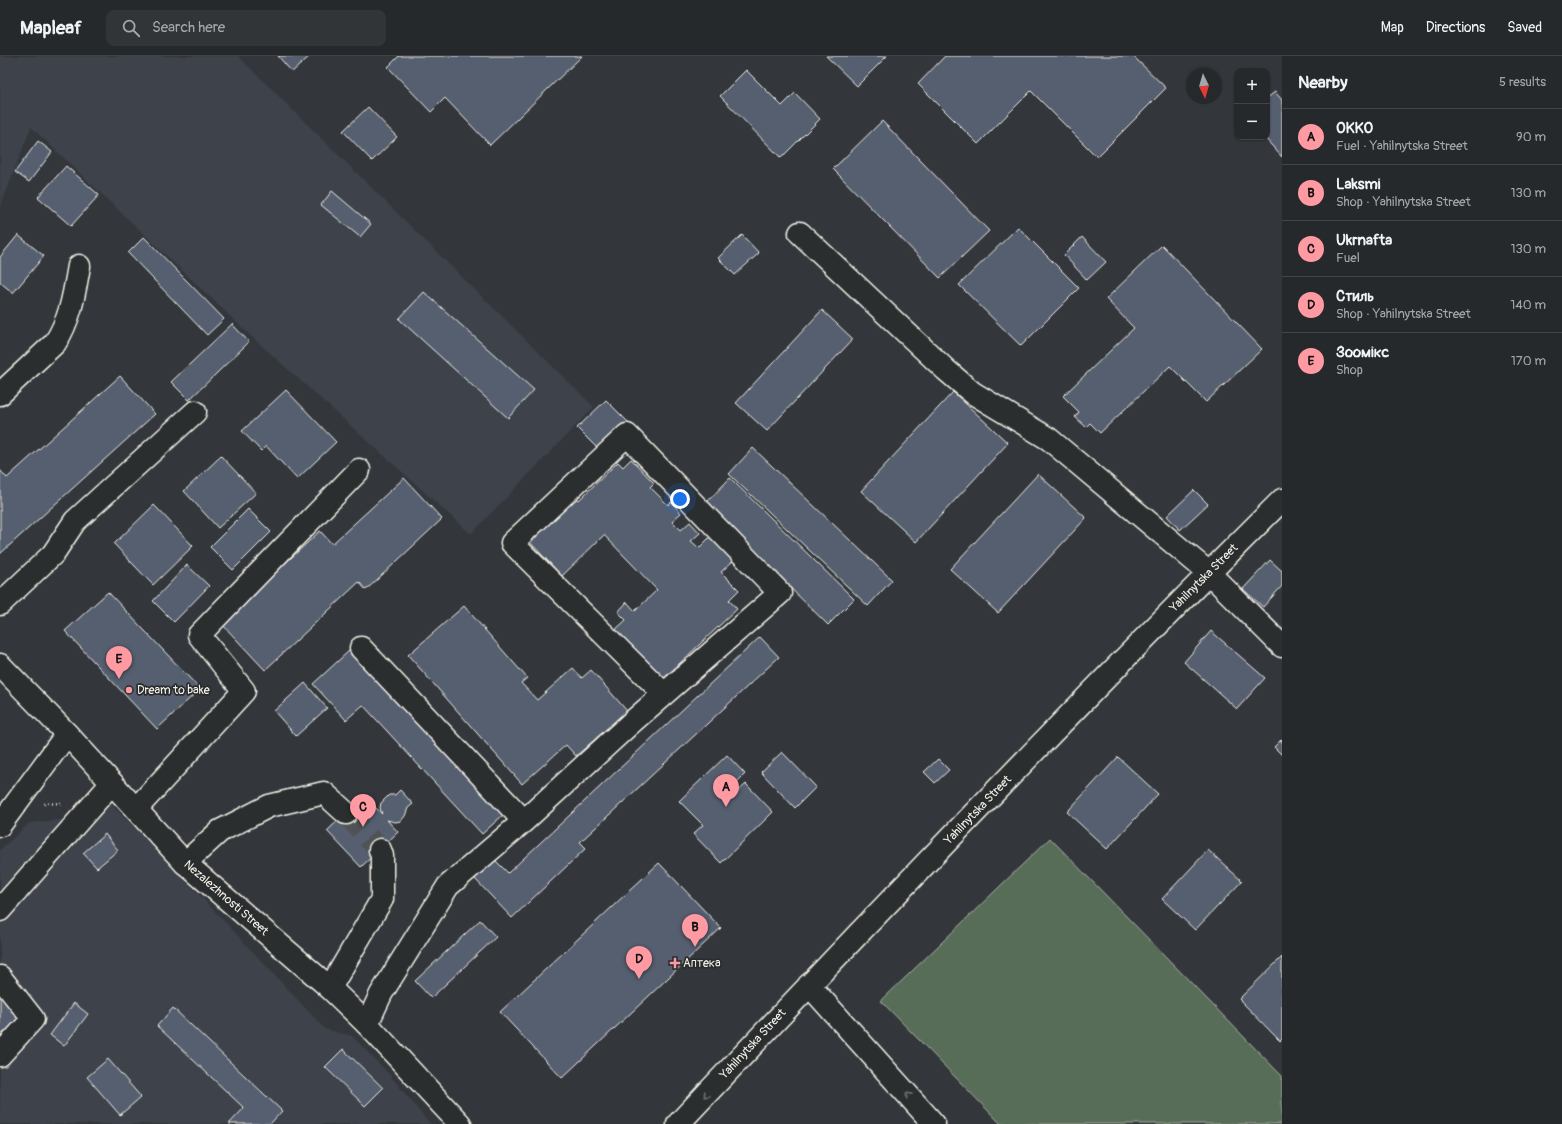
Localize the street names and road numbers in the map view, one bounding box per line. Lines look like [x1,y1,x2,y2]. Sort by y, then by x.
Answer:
street label: Yahilnytska Street [1166,541,1241,616]
street label: Yahilnytska Street [941,772,1015,848]
street label: Nezalezhnosti Street [181,857,272,939]
street label: Yahilnytska Street [716,1006,789,1083]

